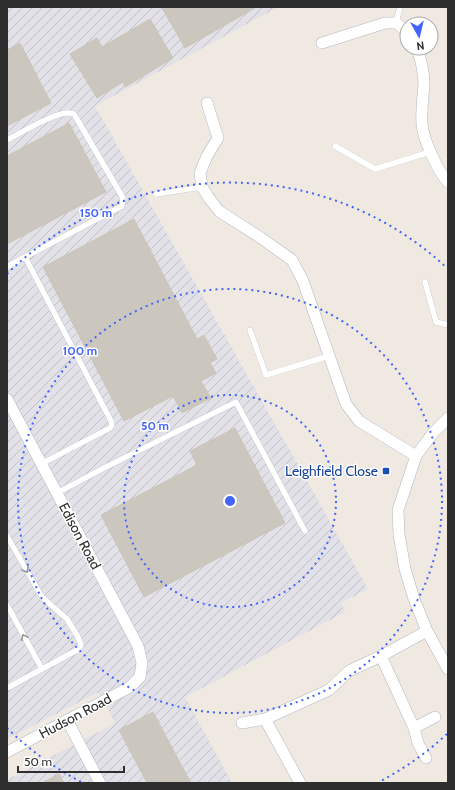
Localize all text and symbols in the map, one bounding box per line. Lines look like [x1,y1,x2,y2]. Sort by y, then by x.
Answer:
north arrow [399,16,439,56]
text: N [416,38,425,53]
text: 150 m [80,205,112,220]
text: 100 m [63,343,97,358]
text: 50 m [141,418,169,433]
place label: Leighfield Close [285,462,378,480]
marker: Leighfield Close [381,466,391,476]
centre of rings [223,494,237,508]
street label: Edison Road [55,499,105,573]
one-way arrow [22,566,29,573]
one-way arrow [22,634,29,641]
street label: Hudson Road [36,689,114,743]
scale bar [18,748,124,774]
text: 50 m [24,754,52,769]

